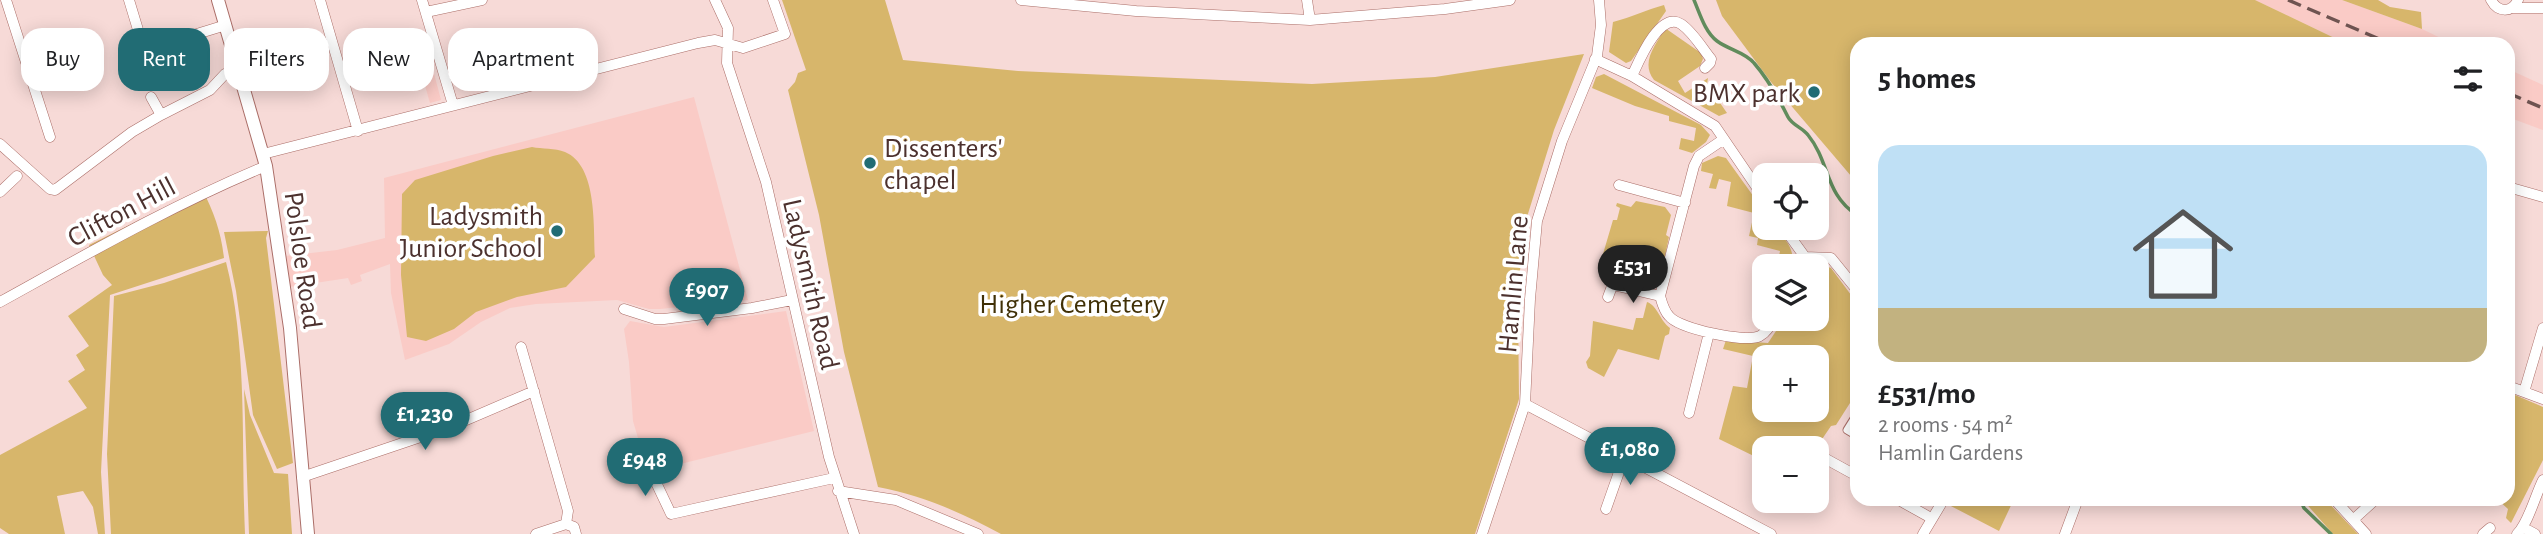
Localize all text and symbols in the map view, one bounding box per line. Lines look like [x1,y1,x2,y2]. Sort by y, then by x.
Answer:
chip: Buy [21,28,104,91]
chip: Rent [118,28,210,91]
chip: Filters [224,28,329,91]
chip: New [343,28,434,91]
chip: Apartment [448,28,598,91]
icon: filters [2449,60,2487,98]
text: 5 homes [1878,64,1976,94]
place label: BMX park [1693,80,1800,108]
marker: BMX park [1806,84,1822,100]
place label: Dissenters' chapel [884,135,1002,195]
marker: Dissenters' chapel [862,155,878,171]
map controls [1752,163,1829,513]
button: locate [1752,163,1829,240]
street label: Clifton Hill [63,173,181,253]
street label: Polsloe Road [279,190,326,331]
icon: home [2120,191,2246,317]
street label: Ladysmith Road [777,196,843,373]
place label: Ladysmith Junior School [400,203,543,263]
street label: Hamlin Lane [1494,214,1534,354]
marker: Ladysmith Junior School [549,223,565,239]
pin: £531 [1592,246,1674,305]
button: layers [1752,254,1829,331]
text: £531 [1614,256,1652,279]
pin: £907 [666,268,748,328]
text: £907 [685,279,729,302]
park label: Higher Cemetery [979,291,1165,319]
button: + [1752,345,1829,422]
text: £531/mo [1878,379,1976,409]
pin: £1,230 [368,392,482,452]
text: £1,230 [397,403,453,426]
text: 2 rooms · 54 m² [1878,414,2013,437]
pin: £1,080 [1573,428,1687,487]
button: − [1752,436,1829,513]
pin: £948 [604,438,686,498]
text: £1,080 [1600,438,1660,461]
text: Hamlin Gardens [1878,442,2023,465]
text: £948 [623,449,667,472]

